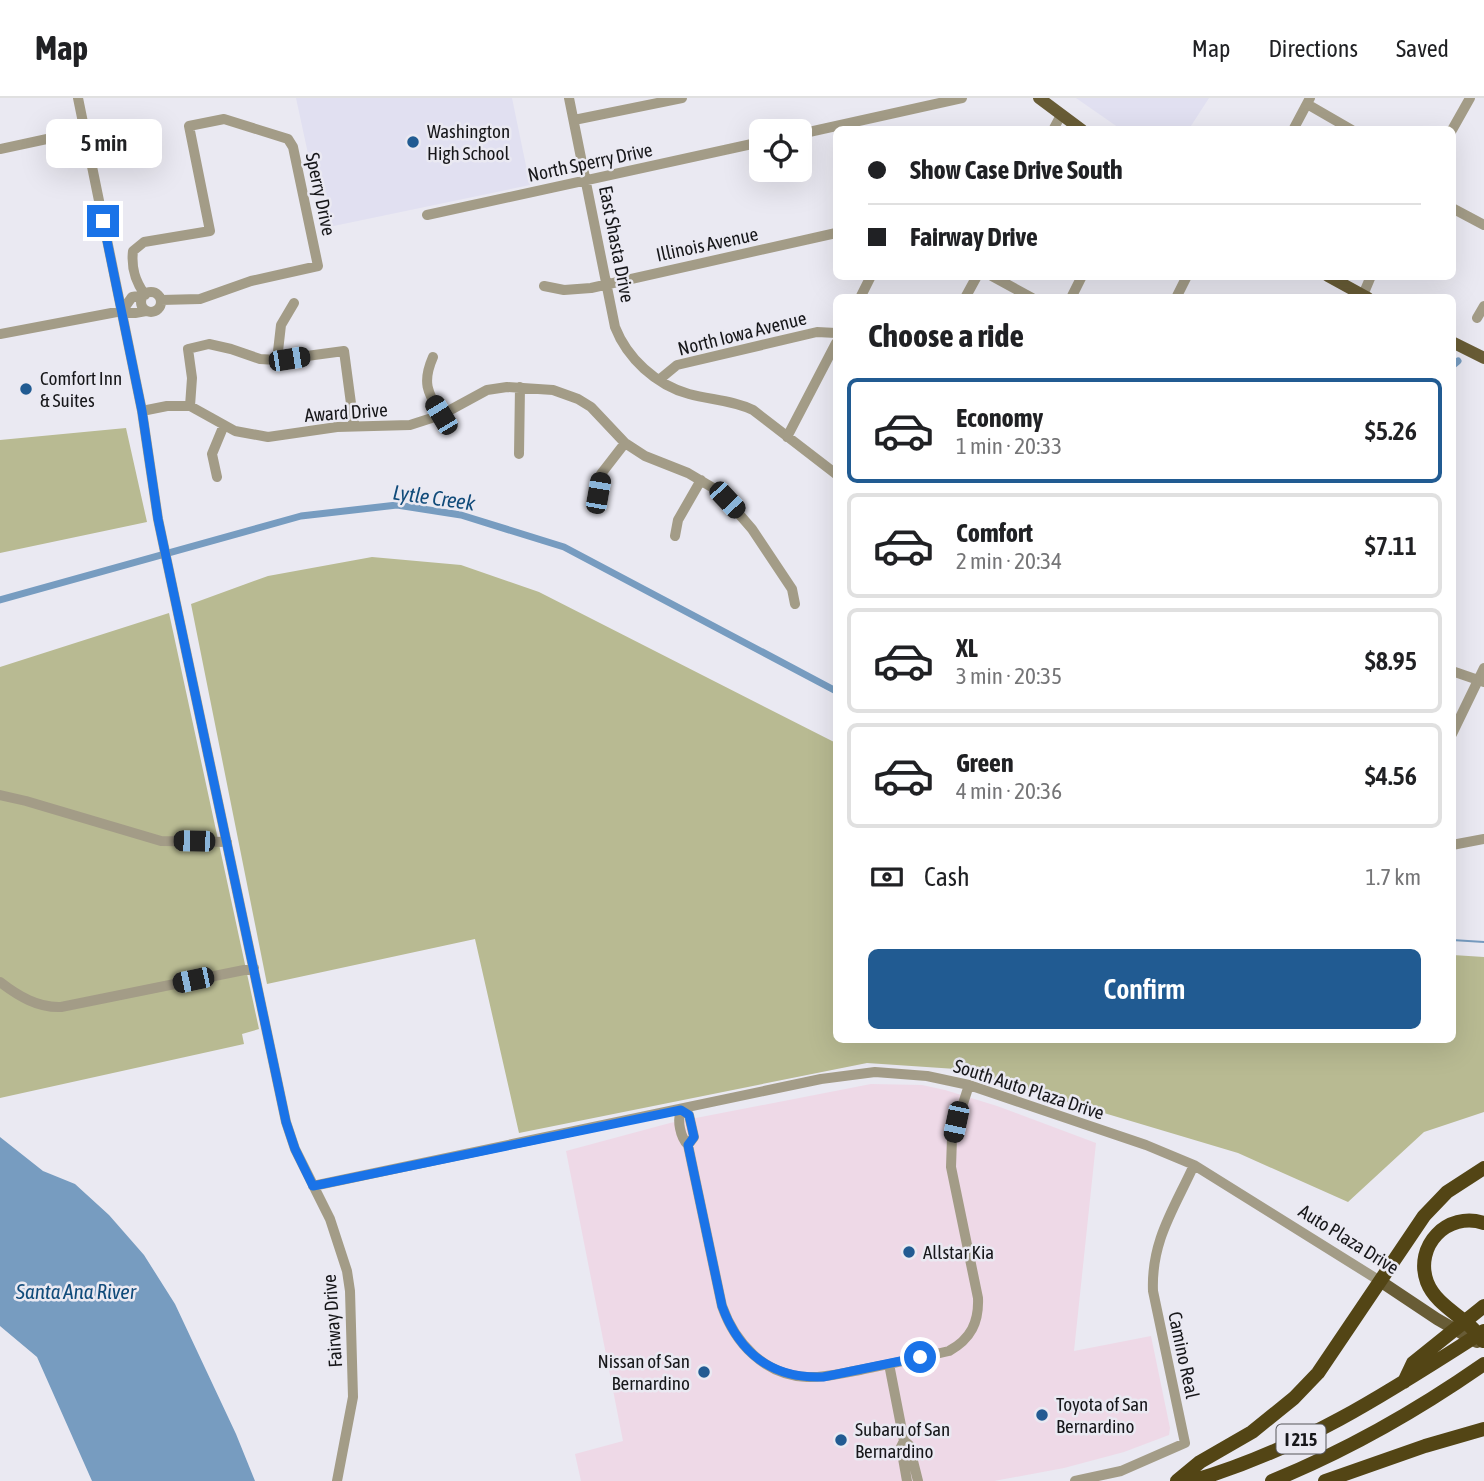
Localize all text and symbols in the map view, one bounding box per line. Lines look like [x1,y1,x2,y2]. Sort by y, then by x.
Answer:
text: Map [35,29,88,67]
text: Map [1192,35,1230,62]
text: Directions [1268,35,1358,62]
text: Saved [1396,35,1449,62]
map controls [749,119,812,182]
button: locate [749,119,812,182]
callout: 5 min [45,120,161,169]
place label: Washington High School [427,120,510,164]
text: 5 min [81,130,127,156]
marker: Washington High School [405,134,421,150]
street label: North Sperry Drive [526,138,654,186]
street label: Sperry Drive [301,151,341,237]
text: Show Case Drive South [910,155,1123,185]
street label: East Shasta Drive [595,184,639,304]
route end [87,205,119,237]
street label: Illinois Avenue [654,222,760,266]
text: Fairway Drive [910,222,1038,252]
street label: North Iowa Avenue [675,306,809,360]
text: Choose a ride [868,317,1024,354]
car [267,345,312,373]
place label: Comfort Inn & Suites [40,367,122,411]
marker: Comfort Inn & Suites [18,381,34,397]
car [422,392,461,438]
street label: Award Drive [304,398,388,426]
icon: car [872,399,935,462]
text: Economy [956,403,1043,433]
text: $5.26 [1365,416,1417,446]
text: 1 min · 20:33 [956,433,1062,459]
car [585,470,612,516]
car [705,477,750,523]
water label: Lytle Creek [391,479,477,515]
icon: car [872,514,935,577]
text: Comfort [956,518,1033,548]
text: $7.11 [1365,531,1417,561]
text: 2 min · 20:34 [956,548,1062,574]
icon: car [872,629,935,692]
text: XL [956,633,978,663]
text: $8.95 [1365,646,1417,676]
text: 3 min · 20:35 [956,663,1062,689]
icon: car [872,744,935,807]
text: Green [956,748,1014,778]
text: $4.56 [1365,761,1417,791]
text: 4 min · 20:36 [956,778,1062,804]
car [173,830,216,852]
icon: cash [868,858,906,896]
text: Cash [924,862,970,892]
text: 1.7 km [1365,864,1421,890]
button: Confirm [868,949,1421,1029]
car [171,965,216,995]
street label: South Auto Plaza Drive [951,1054,1107,1124]
car [942,1099,971,1145]
street label: Auto Plaza Drive [1295,1200,1403,1278]
place label: Allstar Kia [923,1241,994,1263]
marker: Allstar Kia [901,1244,917,1260]
street label: Fairway Drive [318,1274,346,1368]
water label: Santa Ana River [15,1279,137,1303]
street label: Camino Real [1164,1310,1204,1400]
route start [904,1341,936,1373]
place label: Nissan of San Bernardino [598,1350,690,1394]
marker: Nissan of San Bernardino [696,1364,712,1380]
place label: Toyota of San Bernardino [1056,1393,1148,1437]
marker: Toyota of San Bernardino [1034,1407,1050,1423]
place label: Subaru of San Bernardino [855,1418,950,1462]
road number: I 215 [1276,1424,1326,1454]
marker: Subaru of San Bernardino [833,1432,849,1448]

